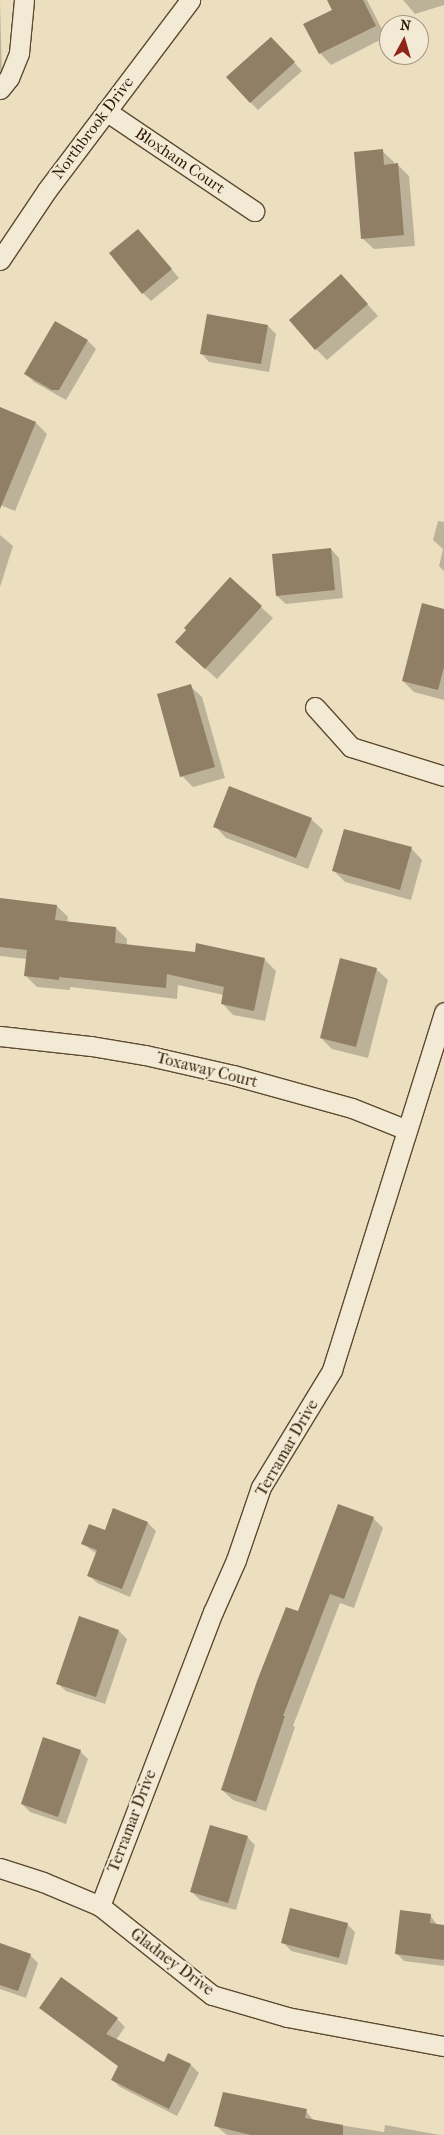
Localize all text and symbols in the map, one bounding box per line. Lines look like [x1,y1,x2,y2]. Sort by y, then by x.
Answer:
north arrow [379,15,429,65]
text: N [399,17,412,35]
street label: Northbrook Drive [48,73,138,183]
street label: Bloxham Court [131,124,229,198]
street label: Toxaway Court [154,1048,260,1092]
street label: Terramar Drive [252,1396,322,1500]
street label: Terramar Drive [104,1767,160,1875]
street label: Gladney Drive [126,1924,218,2000]

